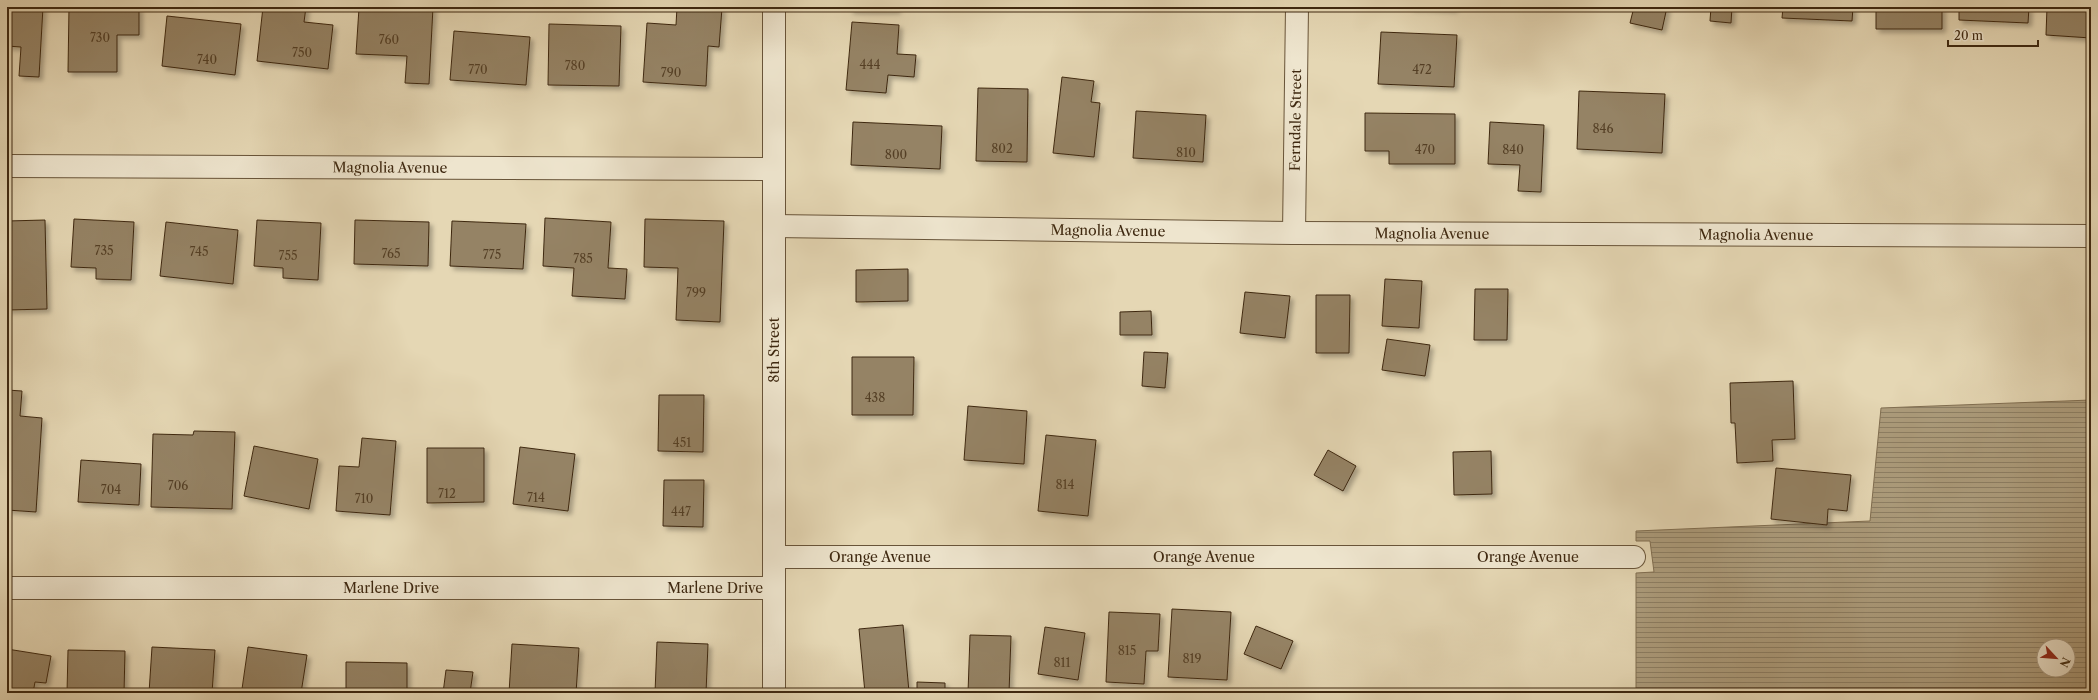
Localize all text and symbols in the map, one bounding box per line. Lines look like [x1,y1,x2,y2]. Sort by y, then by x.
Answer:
scale bar [1948,22,2038,48]
text: 20 m [1954,28,1983,43]
house number: 730 [90,30,110,45]
house number: 760 [379,32,399,47]
house number: 750 [292,45,312,60]
house number: 740 [197,52,217,67]
house number: 444 [860,57,880,72]
house number: 780 [565,58,585,73]
house number: 770 [468,62,488,77]
house number: 472 [1412,62,1432,77]
house number: 790 [661,65,681,80]
street label: Ferndale Street [1286,69,1305,171]
house number: 846 [1592,121,1614,136]
house number: 802 [991,141,1013,156]
house number: 470 [1415,142,1435,157]
house number: 840 [1502,142,1524,157]
house number: 810 [1176,145,1196,160]
house number: 800 [885,147,907,162]
street label: Magnolia Avenue [333,158,448,177]
street label: Magnolia Avenue [1050,221,1166,240]
street label: Magnolia Avenue [1375,224,1490,243]
street label: Magnolia Avenue [1699,226,1814,244]
house number: 735 [94,243,114,258]
house number: 745 [190,244,209,259]
house number: 765 [381,246,401,261]
house number: 775 [483,247,501,262]
house number: 755 [279,248,297,263]
house number: 785 [573,251,593,266]
house number: 799 [686,285,706,300]
street label: 8th Street [765,317,783,383]
house number: 438 [865,390,885,405]
house number: 451 [673,435,691,450]
house number: 814 [1055,477,1075,492]
house number: 706 [168,478,188,493]
house number: 704 [101,482,121,497]
house number: 712 [438,486,456,501]
house number: 714 [527,490,545,505]
house number: 710 [355,491,373,506]
house number: 447 [671,504,691,519]
street label: Orange Avenue [829,548,931,566]
street label: Orange Avenue [1153,548,1255,566]
street label: Orange Avenue [1477,548,1579,566]
street label: Marlene Drive [343,579,439,597]
street label: Marlene Drive [667,579,763,597]
north arrow [2036,638,2076,678]
house number: 815 [1118,643,1136,658]
house number: 819 [1182,651,1202,666]
house number: 811 [1053,655,1071,670]
text: N [2056,655,2073,670]

